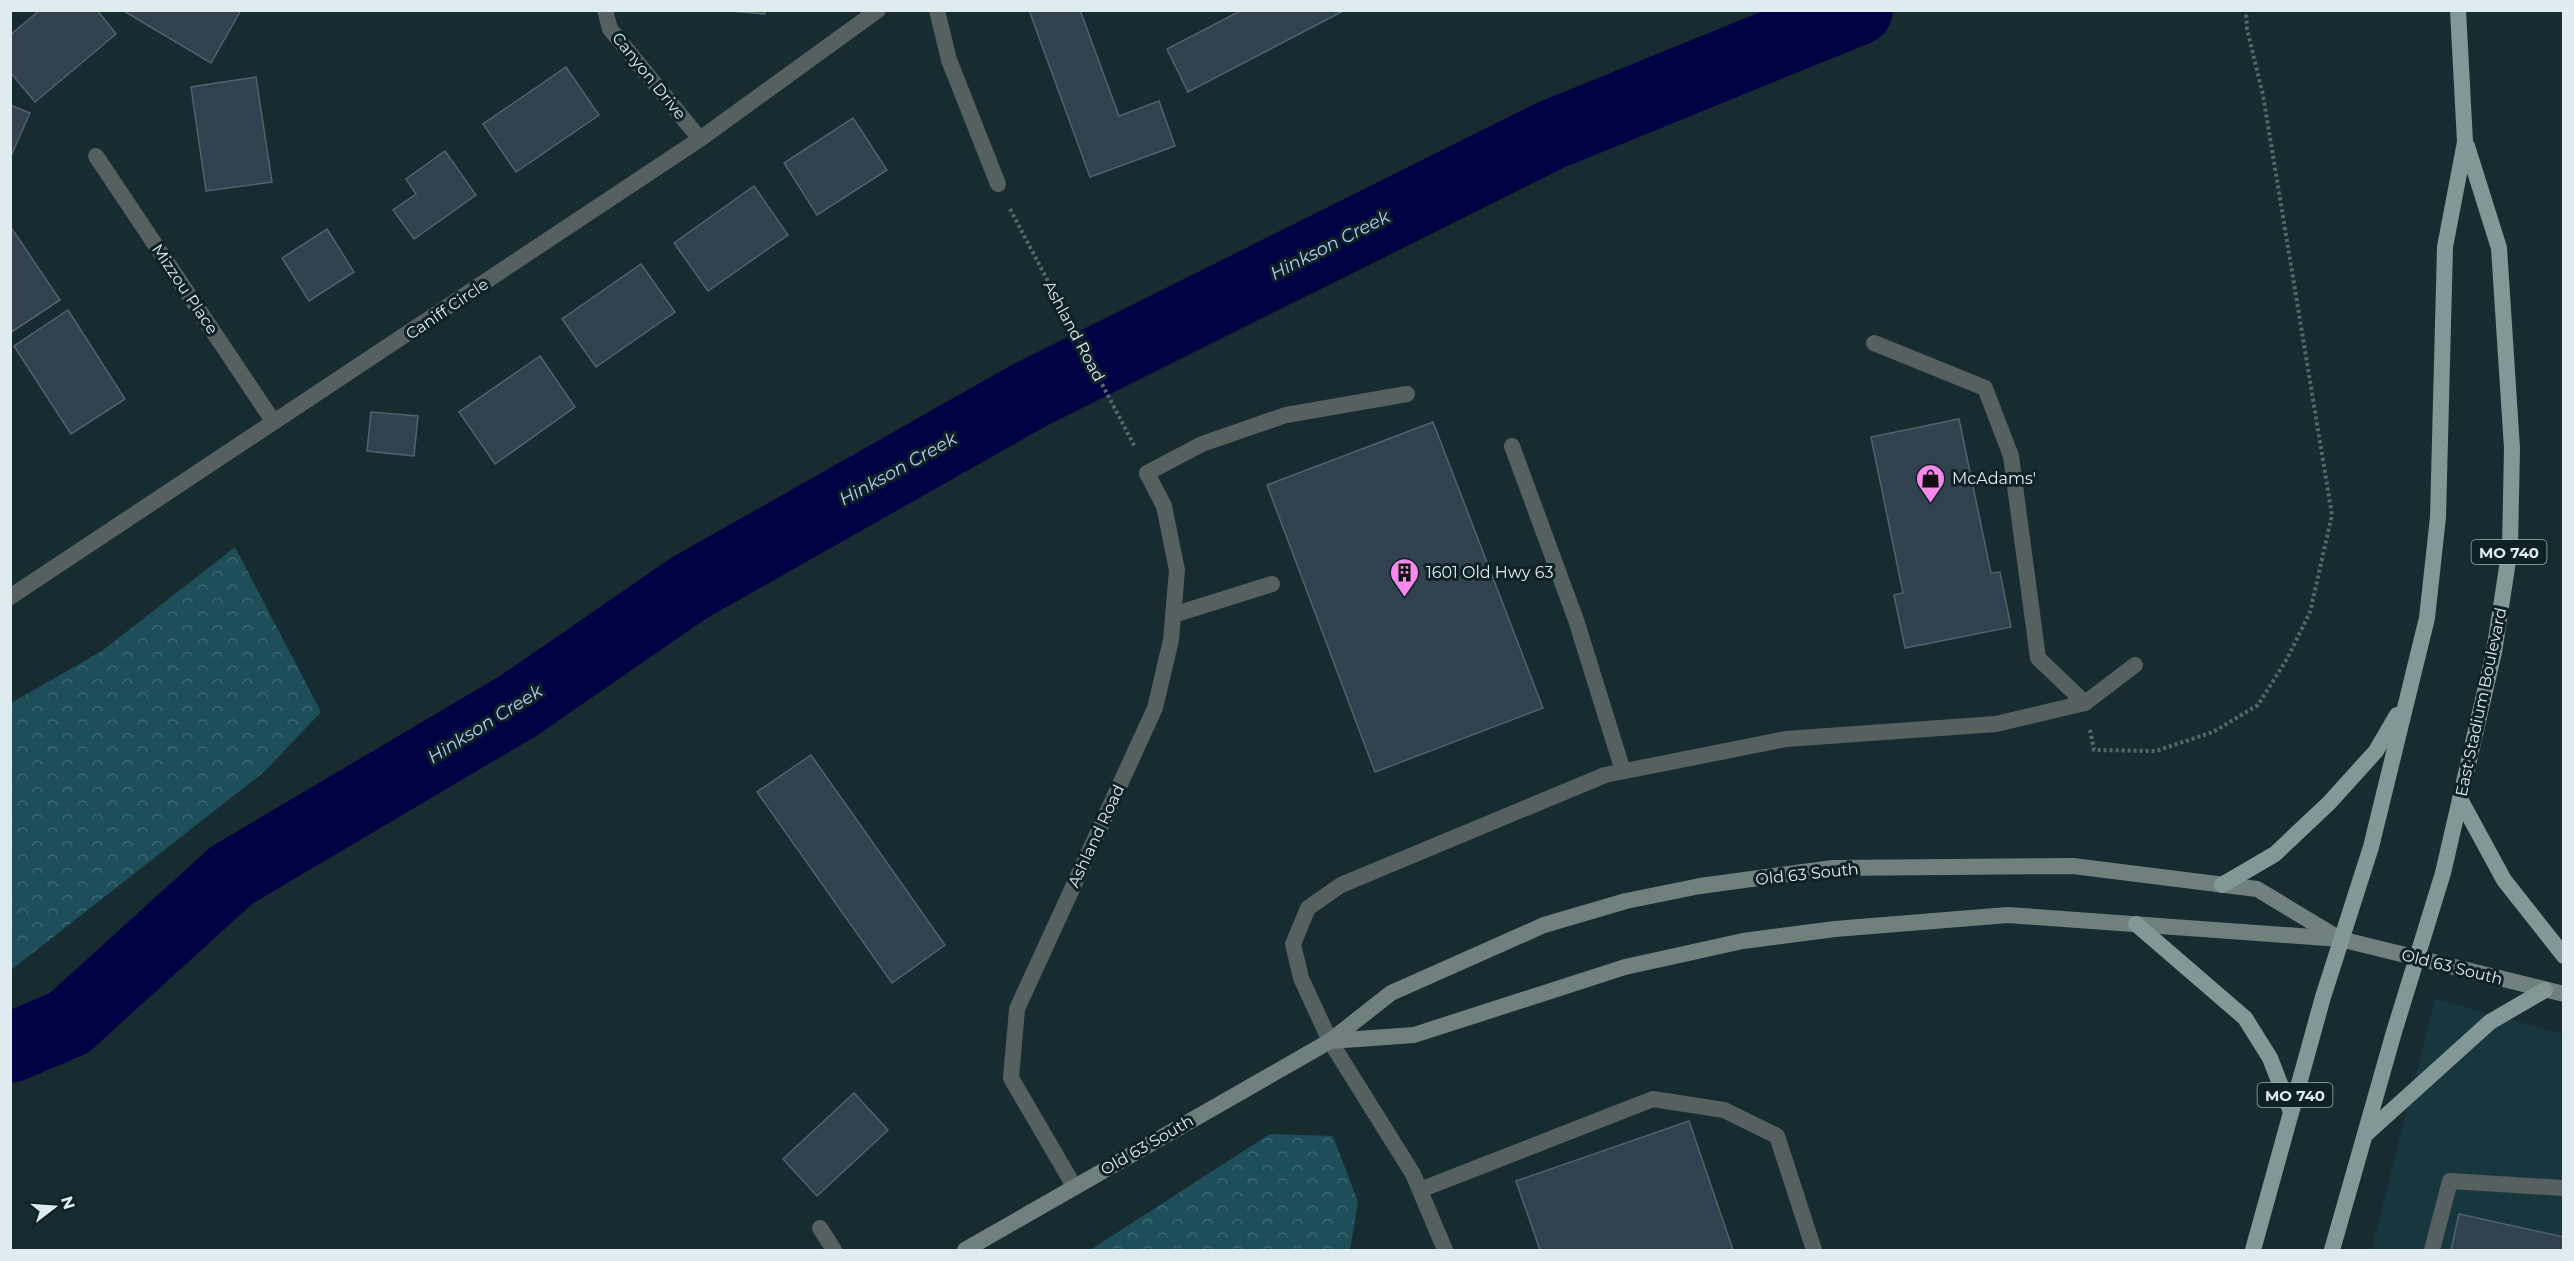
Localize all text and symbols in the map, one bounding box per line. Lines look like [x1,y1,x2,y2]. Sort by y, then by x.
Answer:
street label: Canyon Drive [608,29,690,123]
water label: Hinkson Creek [1266,205,1395,285]
street label: Mizzou Place [148,240,222,338]
street label: Caniff Circle [402,274,492,344]
street label: Ashland Road [1039,277,1109,385]
water label: Hinkson Creek [835,427,962,510]
shop icon: McAdams' [1915,462,1947,504]
place label: McAdams' [1952,469,2036,488]
road number: MO 740 [2472,540,2546,564]
building icon: 1601 Old Hwy 63 [1389,556,1421,598]
place label: 1601 Old Hwy 63 [1426,563,1553,582]
street label: East Stadium Boulevard [2452,606,2510,798]
water label: Hinkson Creek [423,679,548,768]
street label: Ashland Road [1064,781,1128,891]
street label: Old 63 South [1754,859,1860,889]
street label: Old 63 South [2399,945,2505,989]
road number: MO 740 [2258,1083,2332,1107]
street label: Old 63 South [1097,1111,1197,1179]
north arrow [24,1177,84,1237]
text: N [57,1194,79,1212]

